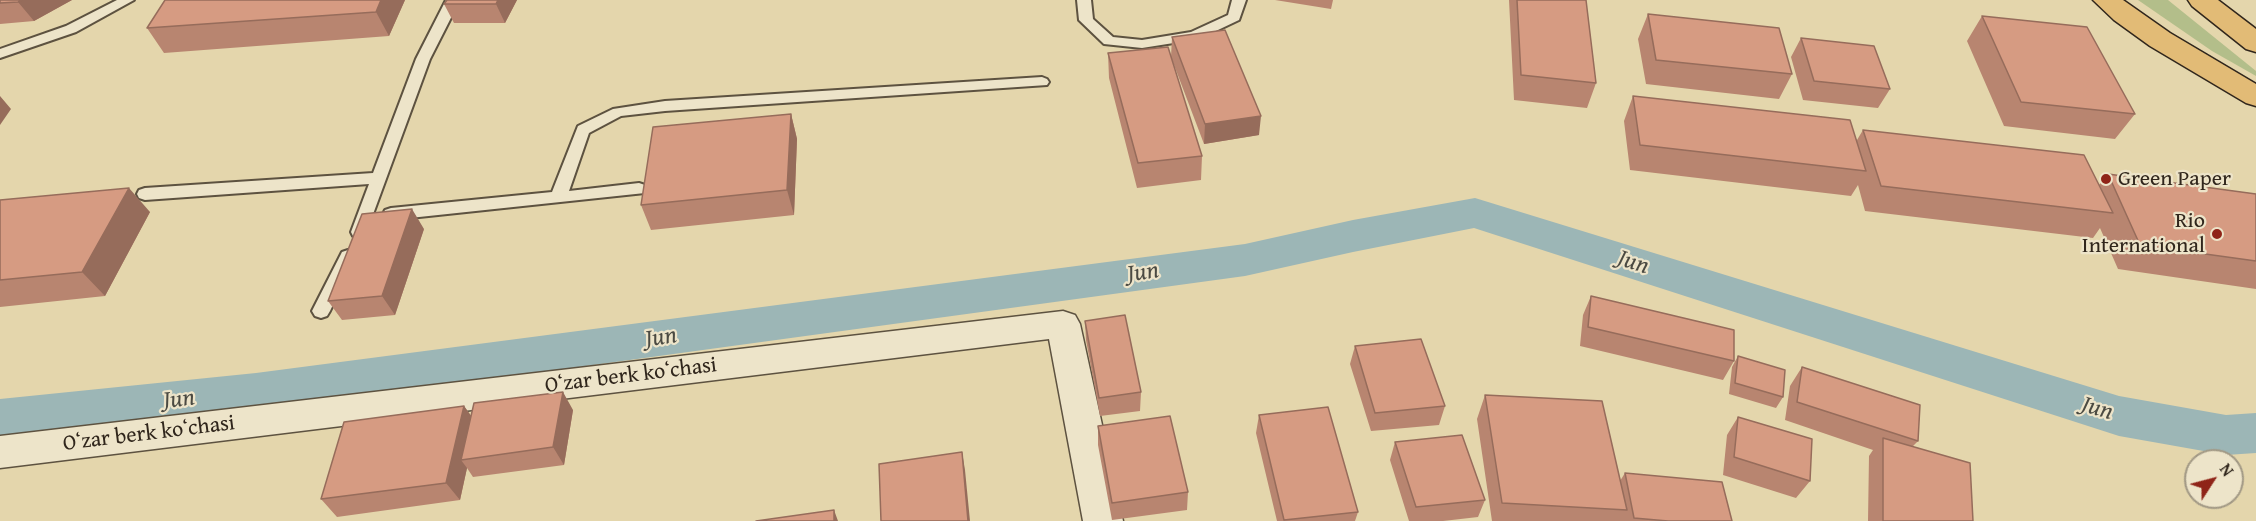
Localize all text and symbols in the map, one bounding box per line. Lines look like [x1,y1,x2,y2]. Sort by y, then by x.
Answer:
place label: Green Paper [2118,166,2231,192]
marker: Green Paper [2099,172,2113,186]
place label: Rio International [2082,208,2205,260]
marker: Rio International [2210,227,2224,241]
water label: Jun [1614,244,1652,282]
water label: Jun [1125,257,1161,289]
water label: Jun [643,322,679,354]
street label: Oʻzar berk koʻchasi [544,352,718,400]
water label: Jun [162,384,196,416]
water label: Jun [2078,391,2116,427]
street label: Oʻzar berk koʻchasi [62,410,236,458]
north arrow [2184,449,2244,509]
text: N [2214,458,2240,481]

